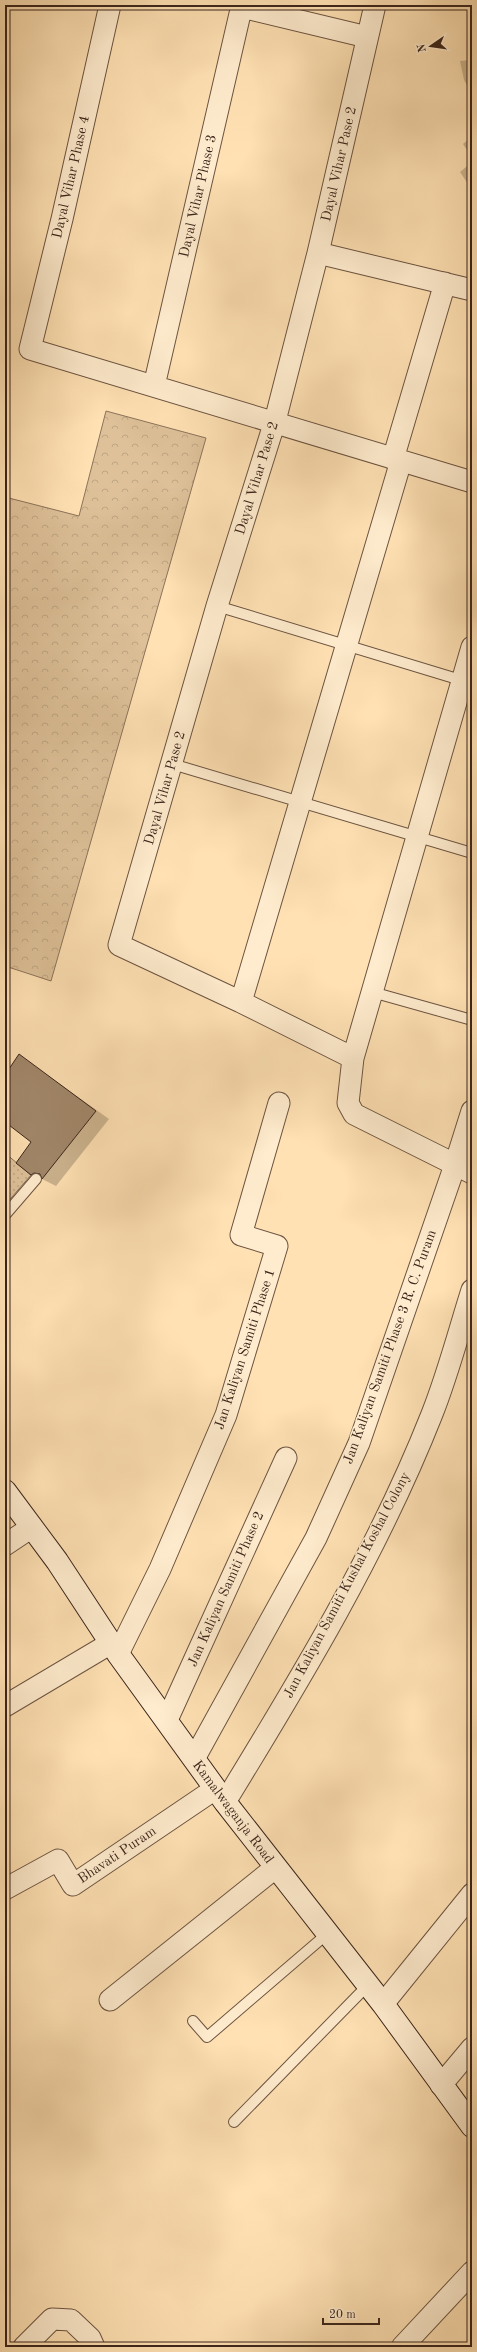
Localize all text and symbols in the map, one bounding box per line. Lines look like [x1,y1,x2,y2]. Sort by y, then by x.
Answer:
north arrow [411,26,451,66]
text: N [416,42,429,53]
street label: Dayal Vihar Pase 2 [319,105,359,223]
street label: Dayal Vihar Phase 4 [50,114,92,240]
street label: Dayal Vihar Phase 3 [177,133,219,259]
street label: Dayal Vihar Pase 2 [233,420,281,536]
street label: Dayal Vihar Pase 2 [142,729,188,847]
street label: Jan Kaliyan Samiti Phase 3 R. C. Puram [341,1228,439,1466]
street label: Jan Kaliyan Samiti Phase 1 [212,1267,278,1431]
street label: Jan Kaliyan Samiti Kushal Koshal Colony [281,1469,413,1700]
street label: Jan Kaliyan Samiti Phase 2 [185,1509,267,1669]
street label: Kamalwaganja Road [190,1758,276,1866]
street label: Bhavati Puram [75,1824,159,1886]
scale bar [323,2300,379,2326]
text: 20 m [329,2309,356,2321]

